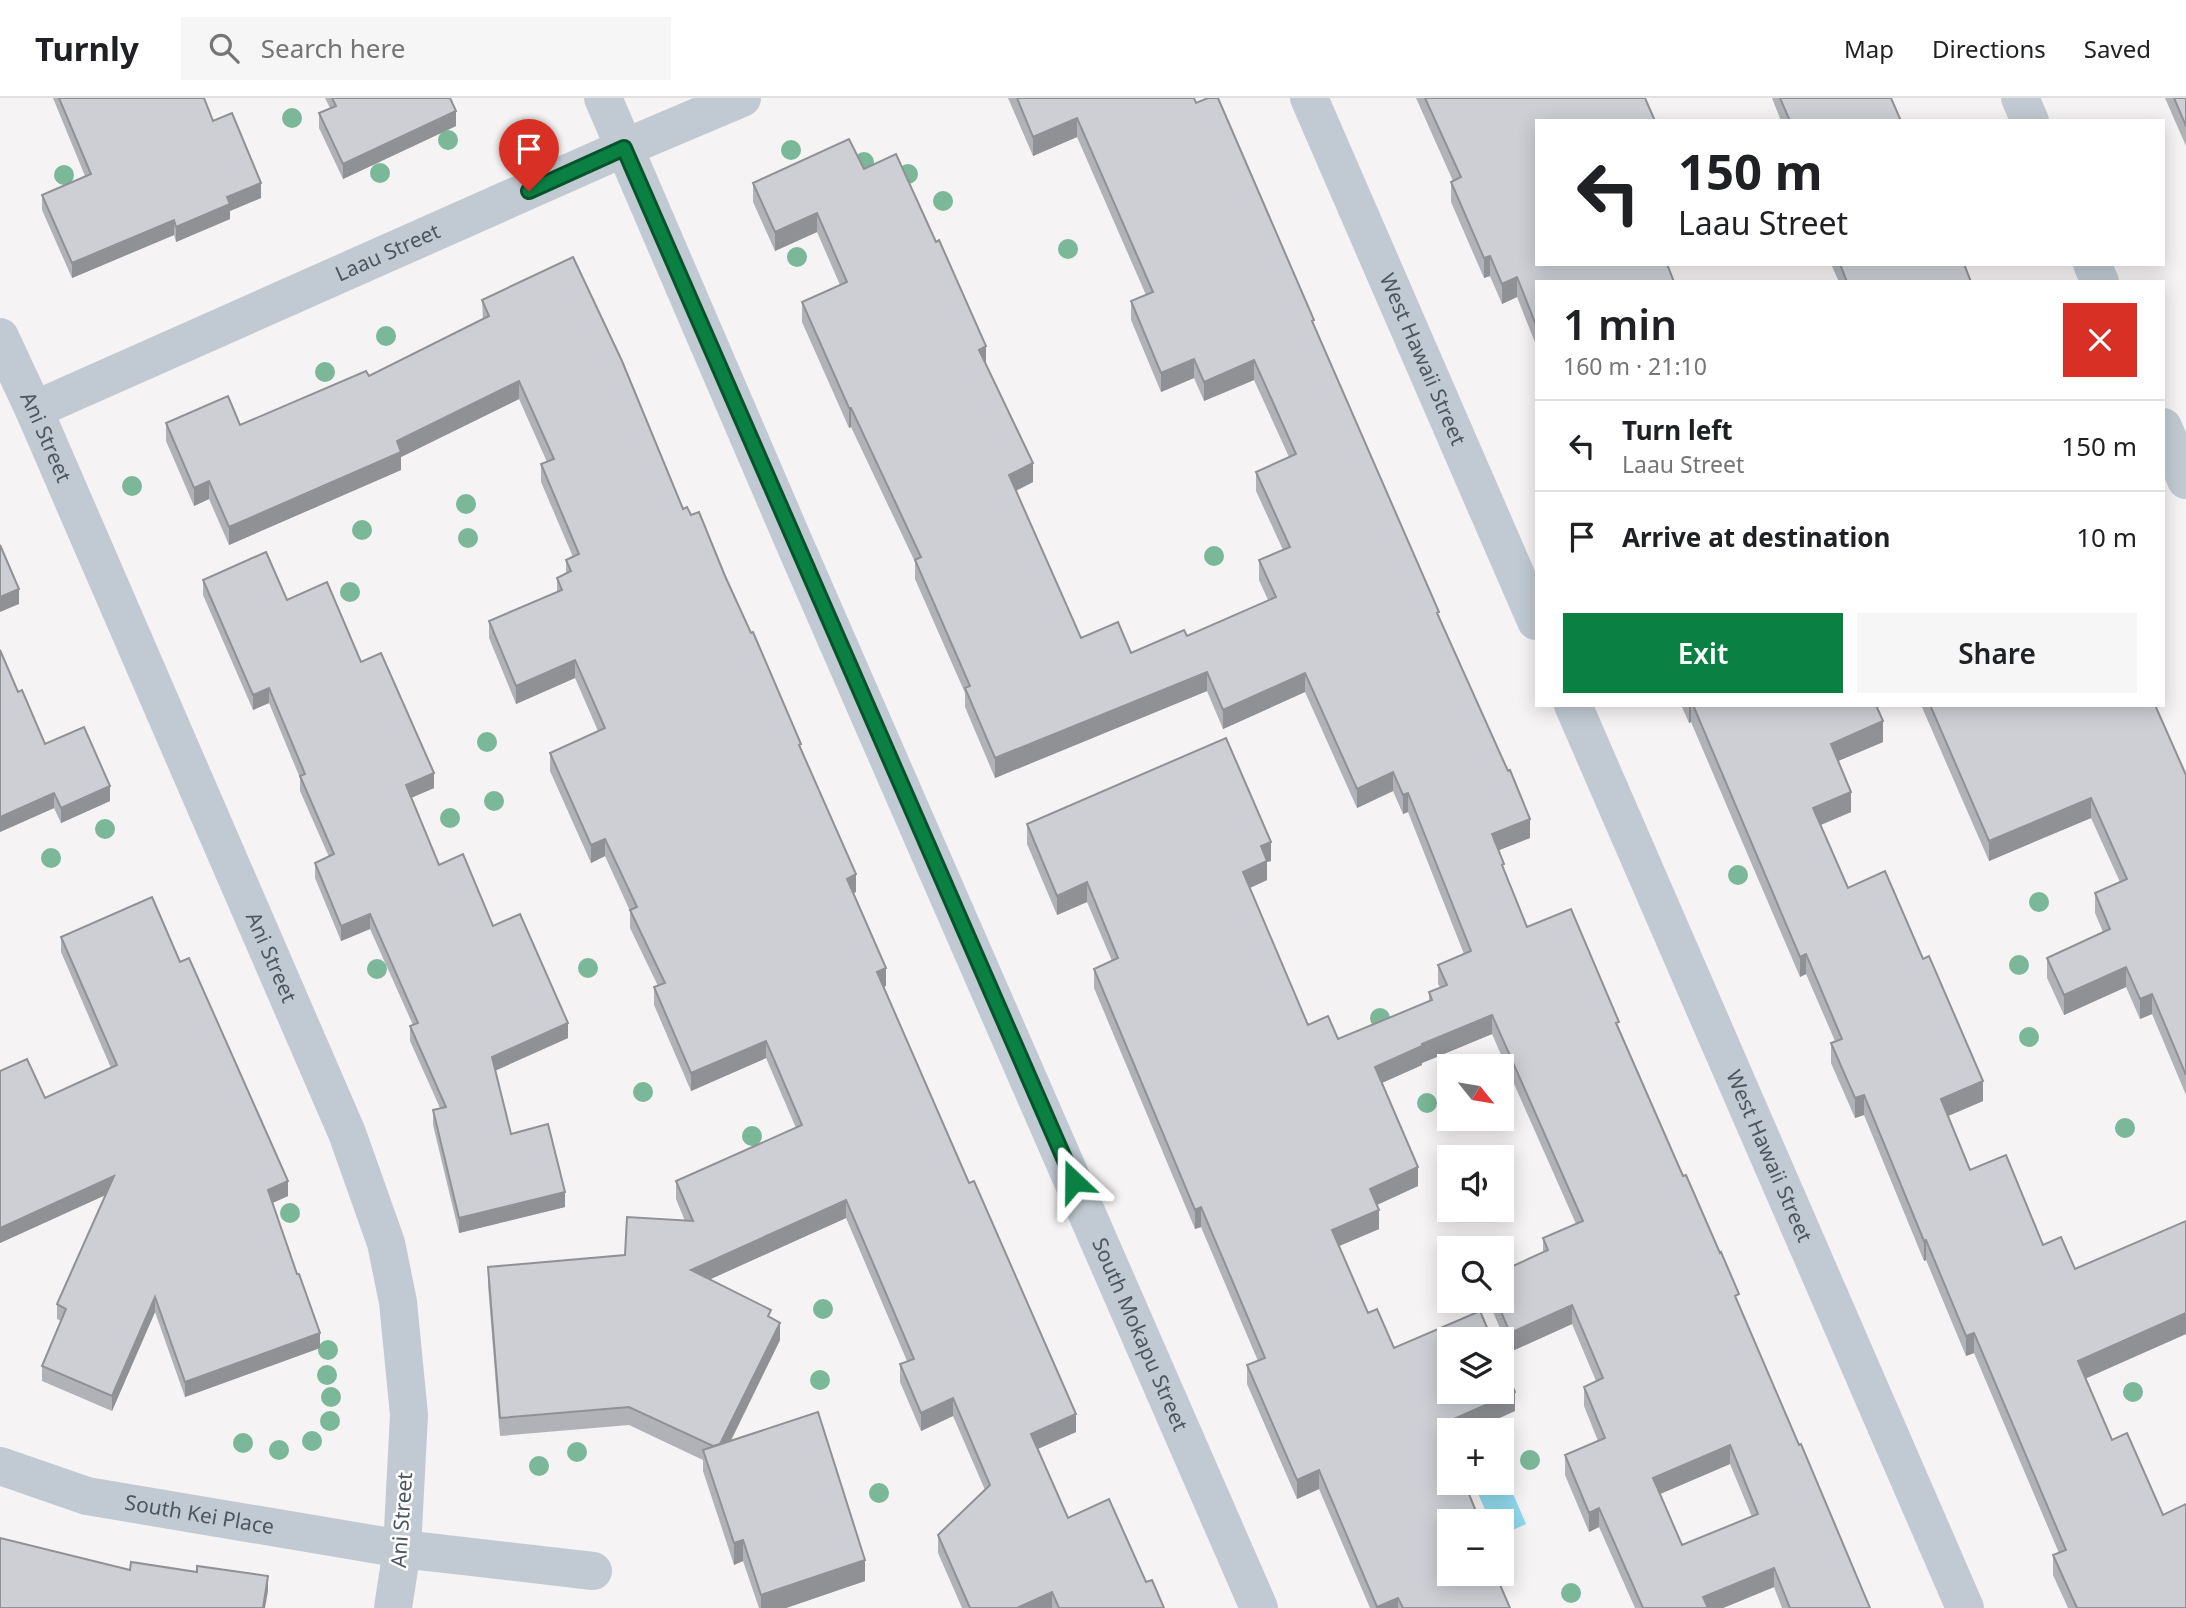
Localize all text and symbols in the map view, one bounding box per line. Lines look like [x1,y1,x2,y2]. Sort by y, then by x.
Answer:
search box [181,17,671,80]
text: Turnly [35,26,139,71]
icon: search [205,29,243,67]
text: Search here [261,30,405,66]
text: Map [1844,32,1894,65]
text: Directions [1932,32,2046,65]
text: Saved [2084,32,2151,65]
pin [499,119,559,191]
icon: arrive [510,130,548,168]
text: 150 m [1678,138,1823,204]
icon: left [1563,147,1654,238]
text: Laau Street [1678,201,1848,244]
street label: Laau Street [331,216,444,287]
street label: West Hawaii Street [1374,269,1473,450]
text: 1 min [1563,295,1677,352]
button: close [2063,303,2137,377]
text: 160 m · 21:10 [1563,350,1707,382]
street label: Ani Street [14,387,79,487]
text: Turn left [1622,412,1733,448]
icon: left [1563,427,1601,465]
text: 150 m [2061,428,2137,464]
text: Laau Street [1622,448,1744,480]
icon: arrive [1563,518,1601,556]
text: Arrive at destination [1622,519,1891,555]
text: 10 m [2076,519,2137,555]
button: Exit [1563,613,1843,693]
button: Share [1857,613,2137,693]
street label: Ani Street [240,907,304,1007]
north arrow [1437,1054,1514,1130]
map controls [1437,1054,1514,1586]
street label: West Hawaii Street [1720,1066,1820,1247]
position arrow [1037,1144,1111,1218]
button: sound [1437,1145,1514,1222]
street label: South Mokapu Street [1086,1233,1195,1436]
button: search [1437,1236,1514,1313]
button: layers [1437,1327,1514,1404]
button: + [1437,1418,1514,1495]
street label: Ani Street [384,1471,418,1569]
street label: South Kei Place [123,1488,276,1540]
button: − [1437,1509,1514,1586]

